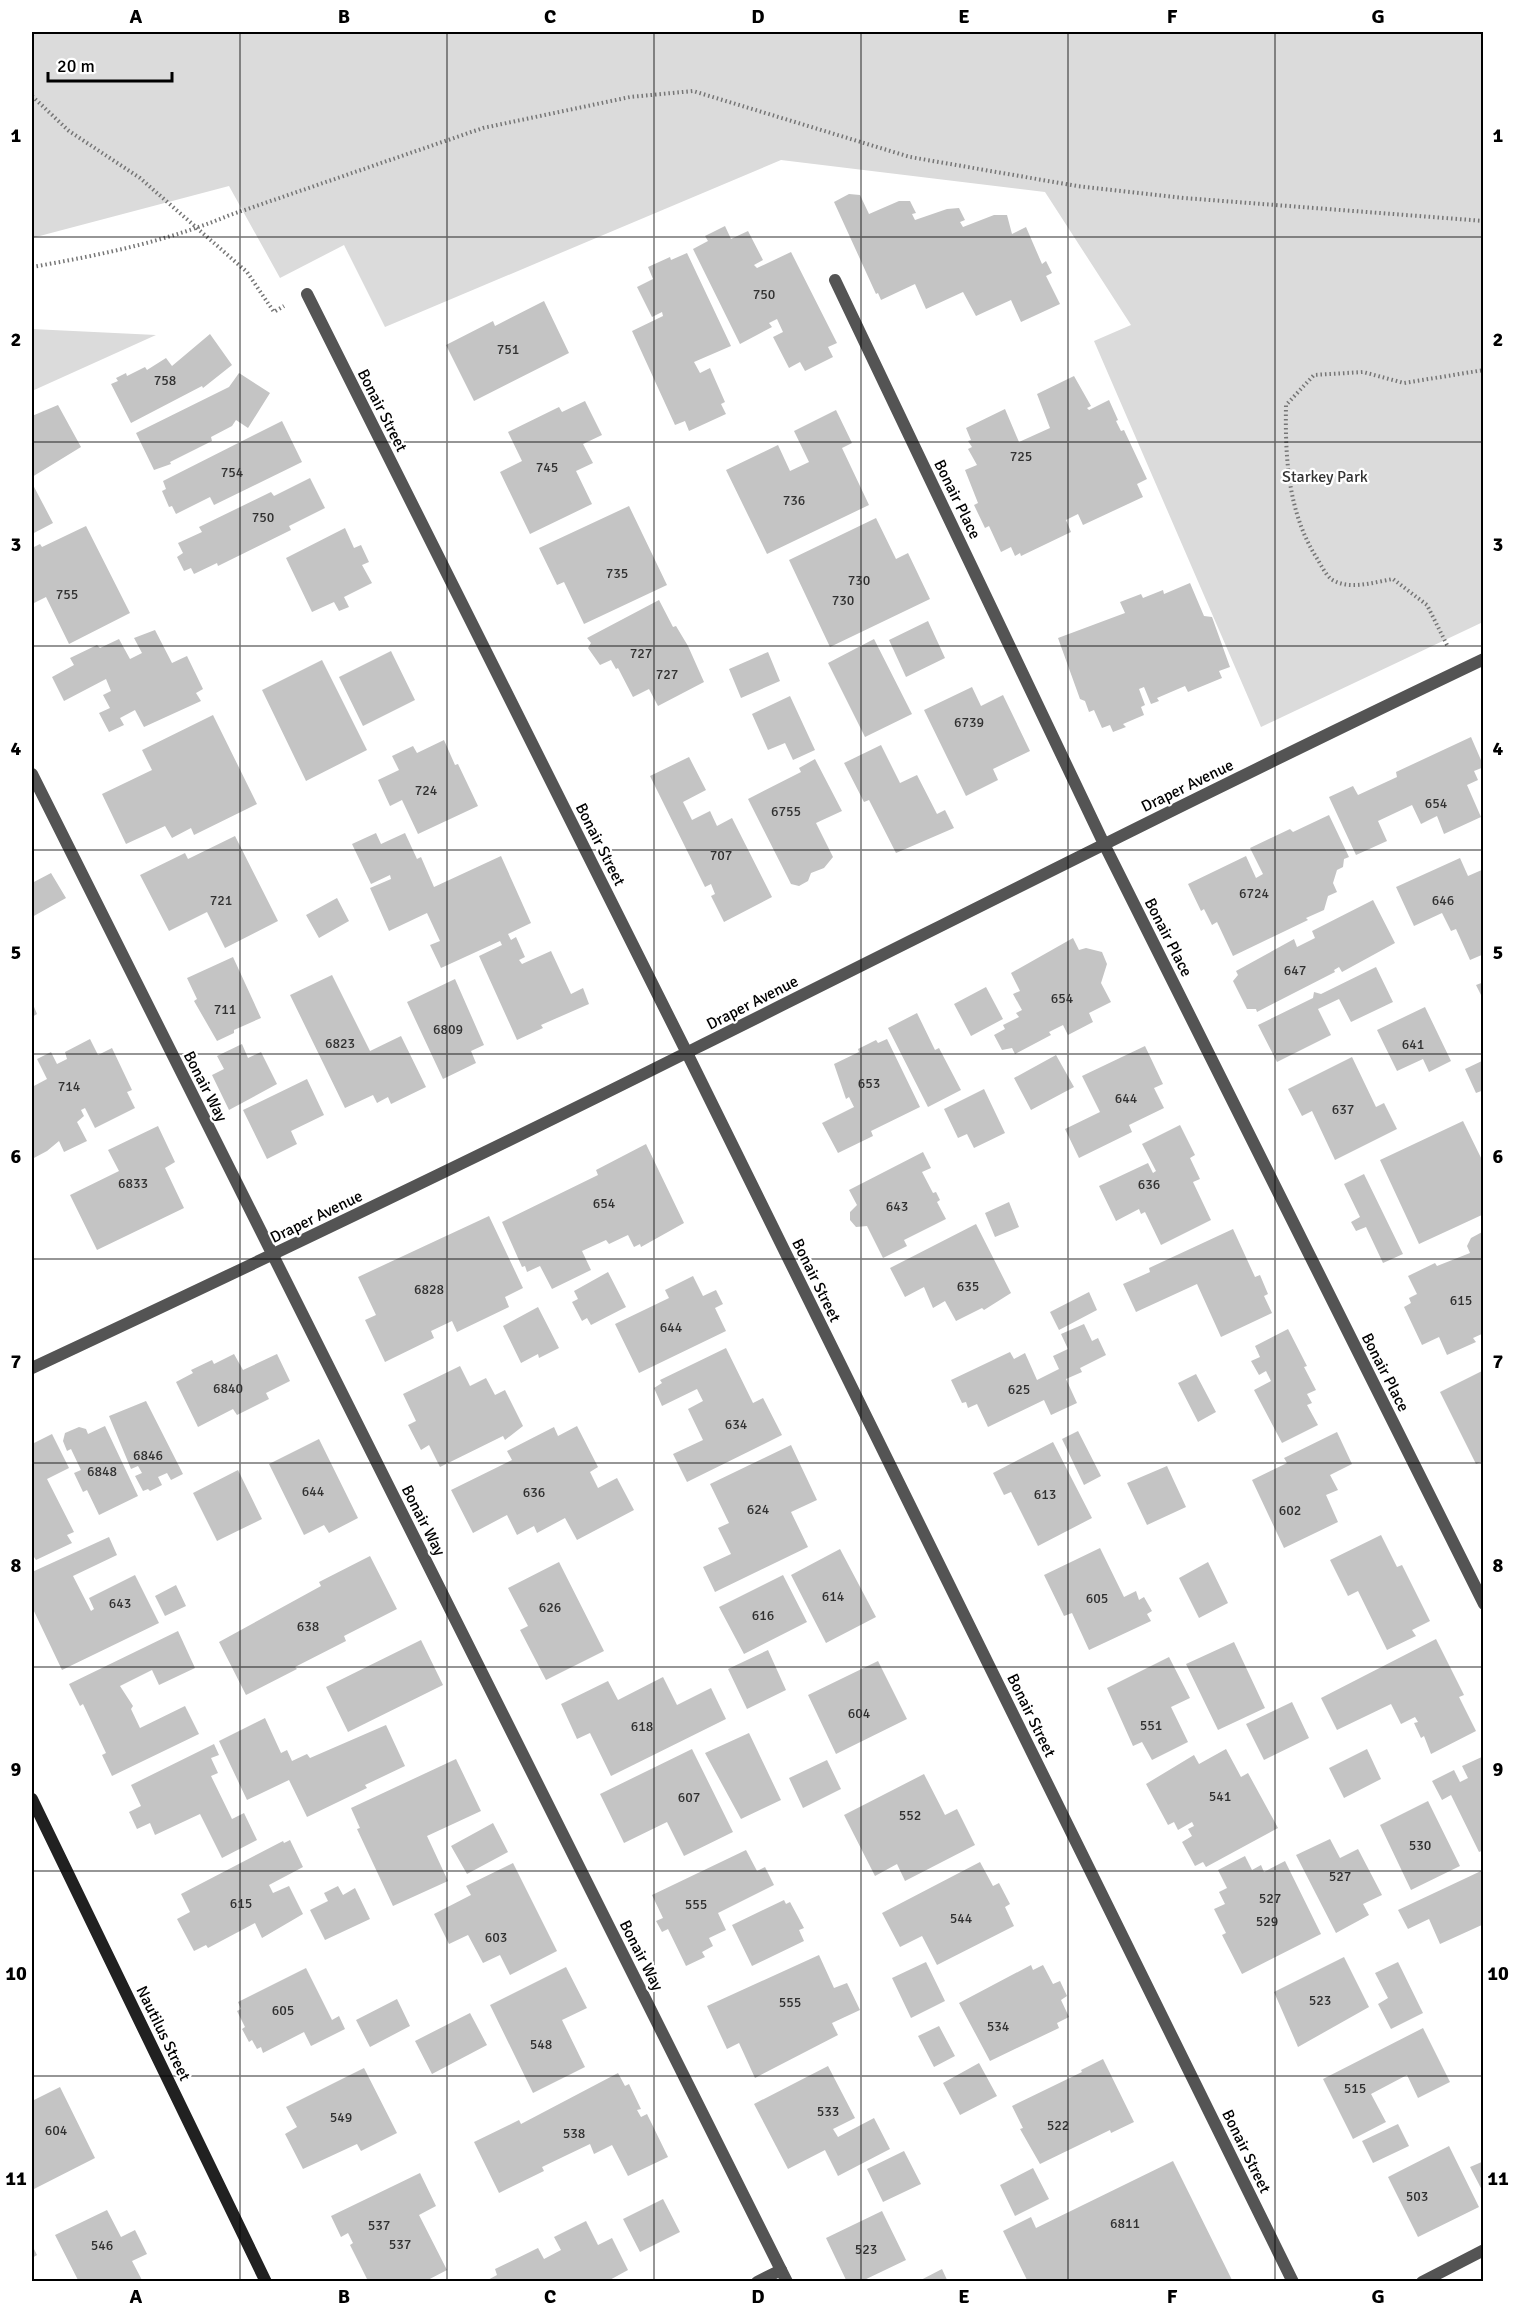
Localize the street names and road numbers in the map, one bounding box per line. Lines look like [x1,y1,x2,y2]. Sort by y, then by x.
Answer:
street label: Bonair Street [353,366,412,456]
street label: Bonair Place [929,456,985,542]
street label: Draper Avenue [1138,755,1237,817]
street label: Bonair Street [571,800,630,890]
street label: Bonair Place [1140,895,1197,980]
street label: Draper Avenue [703,971,802,1035]
street label: Bonair Way [179,1048,232,1126]
street label: Draper Avenue [267,1186,366,1248]
street label: Bonair Street [787,1235,845,1326]
street label: Bonair Place [1357,1330,1414,1415]
street label: Bonair Way [397,1482,450,1560]
street label: Bonair Street [1002,1670,1060,1761]
street label: Bonair Way [615,1917,668,1995]
street label: Nautilus Street [131,1983,195,2085]
street label: Bonair Street [1217,2106,1275,2197]

